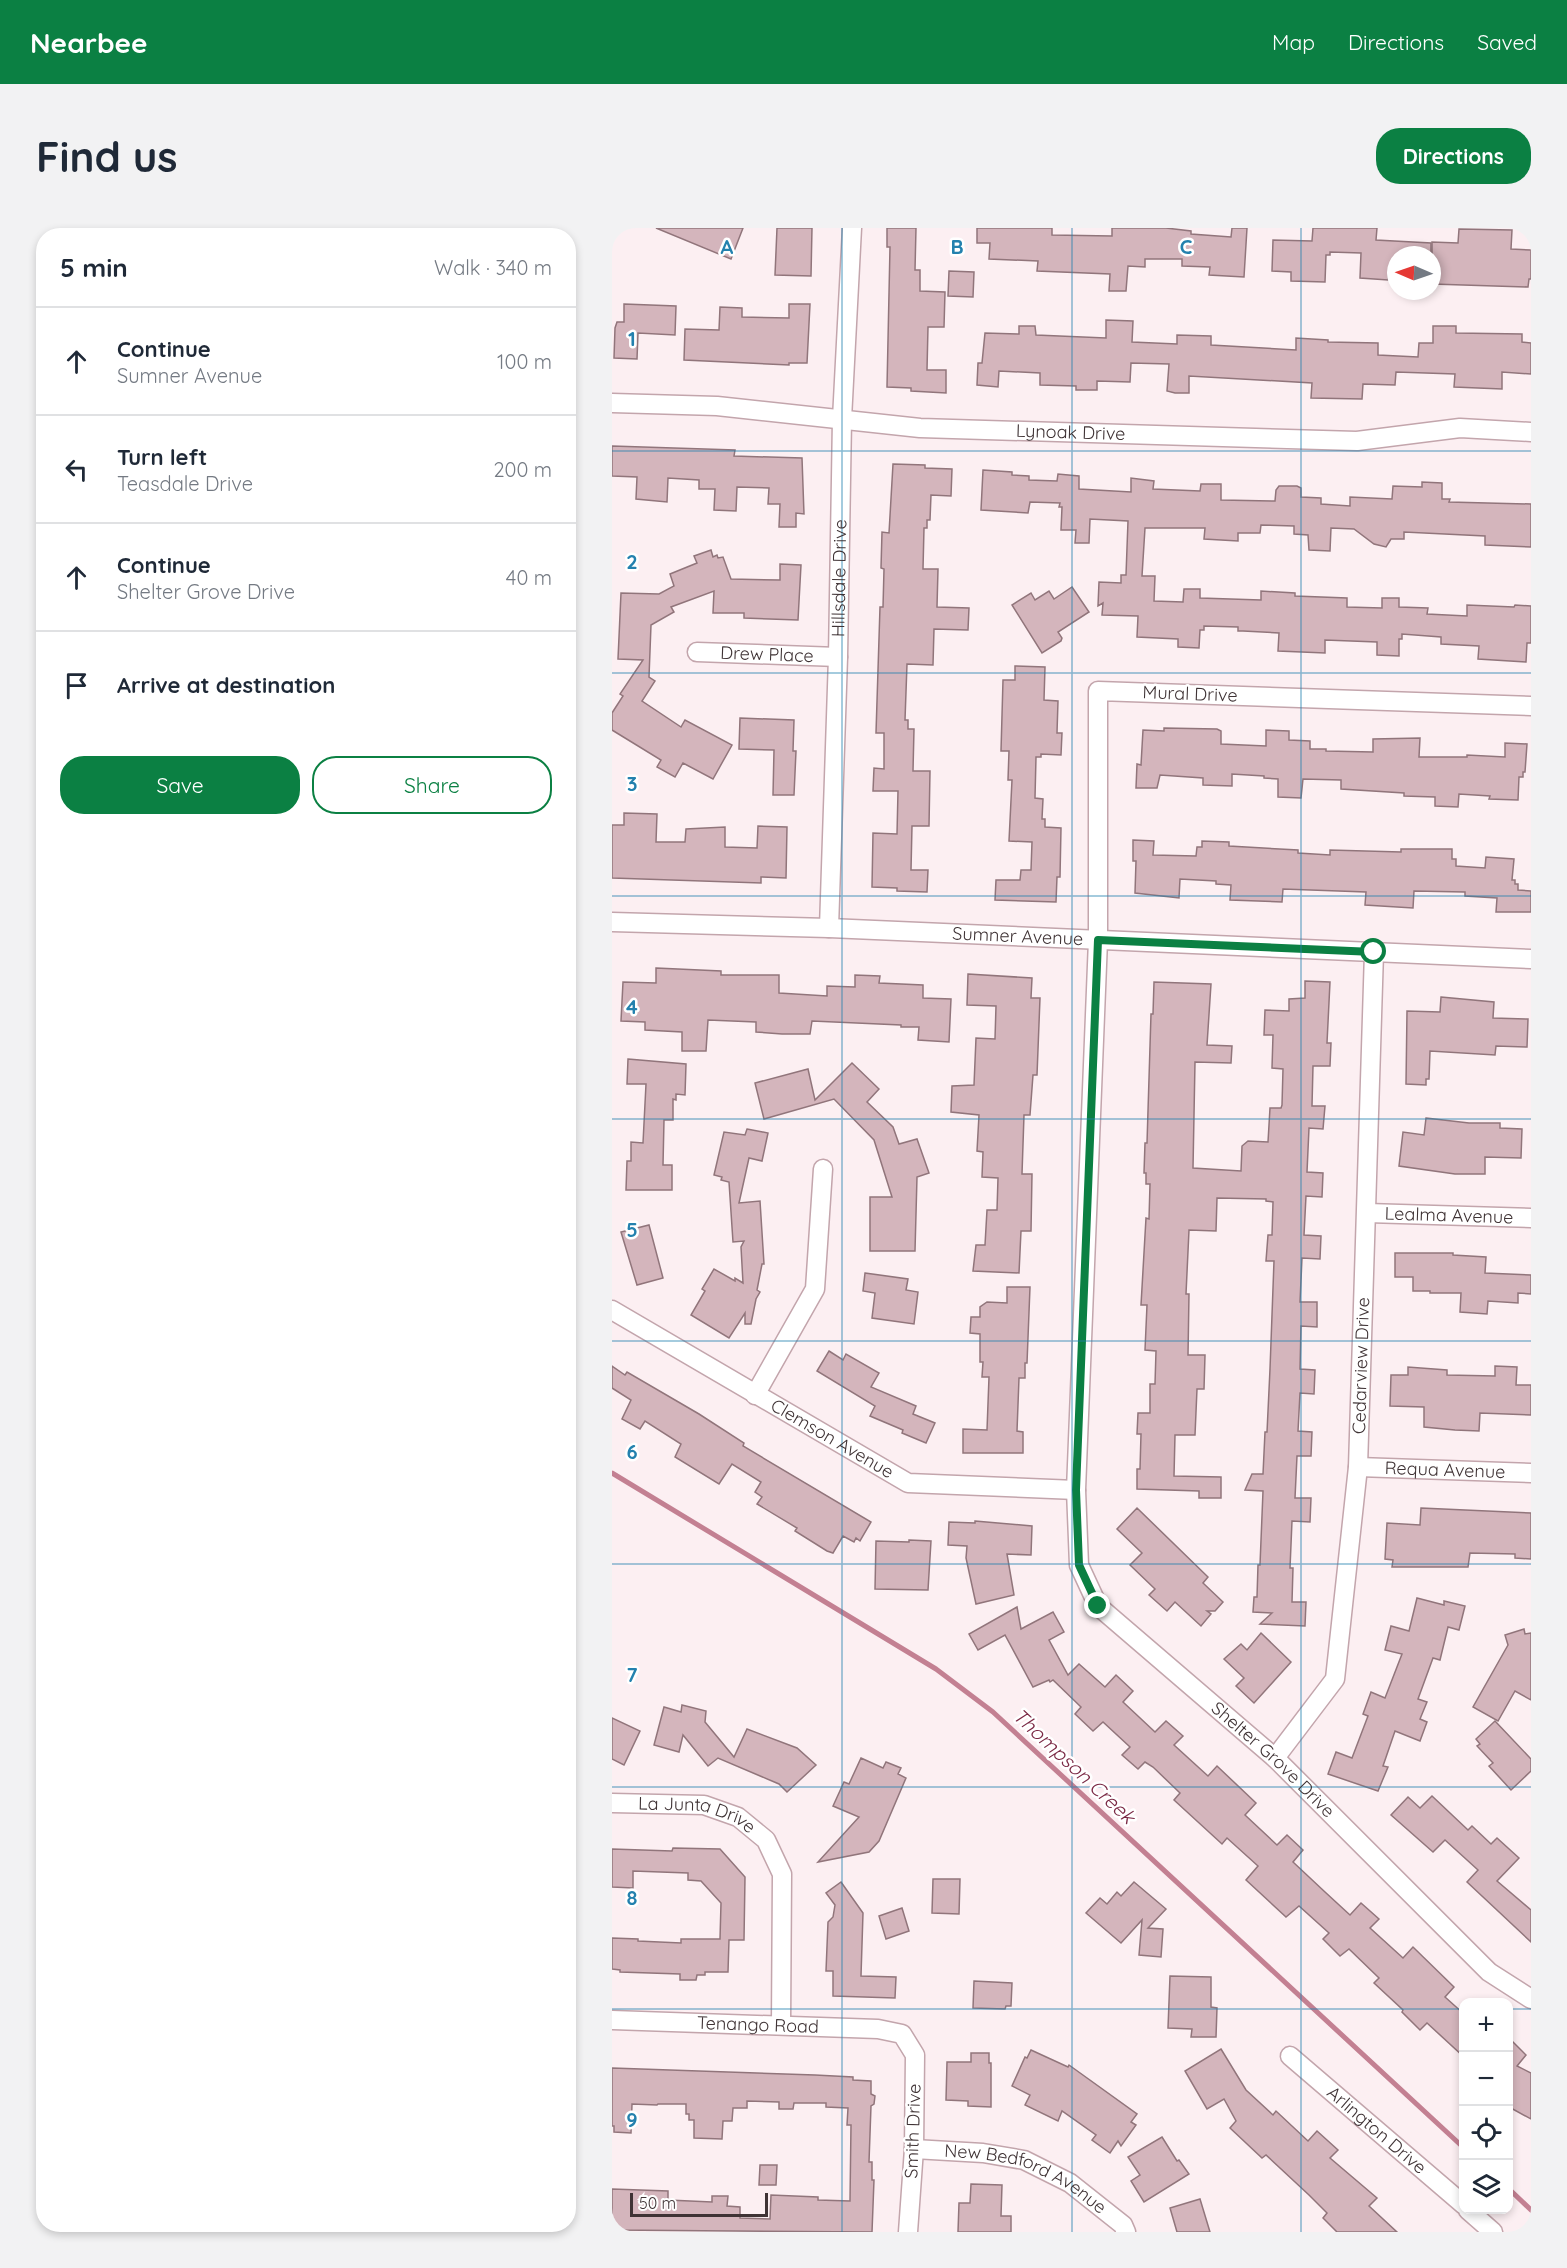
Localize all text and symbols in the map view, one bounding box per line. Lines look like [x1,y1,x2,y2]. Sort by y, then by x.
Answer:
text: Nearbee [30,25,148,60]
text: Map [1272,29,1315,55]
text: Directions [1348,29,1444,55]
text: Saved [1477,29,1537,55]
button: Directions [1376,128,1531,184]
text: Find us [36,130,178,183]
text: A [721,234,734,259]
text: B [950,234,964,259]
text: C [1180,234,1193,259]
north arrow [1387,246,1441,300]
text: 5 min [60,251,128,284]
text: Walk · 340 m [434,255,552,280]
text: 1 [628,326,636,351]
text: Continue [117,335,211,363]
icon: ahead [60,345,93,378]
text: 100 m [497,349,552,374]
text: Sumner Avenue [117,363,262,388]
street label: Lynoak Drive [1016,419,1126,445]
text: Turn left [117,443,207,471]
icon: left [60,453,93,486]
text: 200 m [493,457,552,482]
text: Teasdale Drive [117,471,253,496]
street label: Hillsdale Drive [826,519,851,637]
text: 2 [626,549,638,574]
text: Continue [117,551,211,579]
icon: ahead [60,561,93,594]
text: 40 m [506,565,552,590]
text: Shelter Grove Drive [117,579,295,604]
street label: Drew Place [720,641,814,667]
icon: arrive [60,669,93,702]
text: Arrive at destination [117,671,335,699]
street label: Mural Drive [1142,680,1238,707]
button: Save [60,756,300,814]
button: Share [312,756,552,814]
text: 3 [627,771,637,796]
street label: Sumner Avenue [952,921,1084,950]
route start [1360,938,1386,964]
text: 4 [626,994,638,1019]
street label: Lealma Avenue [1384,1202,1514,1228]
text: 5 [626,1217,638,1242]
street label: Cedarview Drive [1347,1297,1374,1434]
street label: Clemson Avenue [767,1393,898,1483]
text: 6 [626,1439,638,1464]
street label: Requa Avenue [1384,1456,1506,1483]
route end [1084,1592,1110,1618]
text: 7 [627,1662,638,1687]
street label: Shelter Grove Drive [1207,1696,1340,1822]
water label: Thompson Creek [1008,1703,1142,1830]
street label: La Junta Drive [638,1792,761,1838]
text: 8 [627,1885,638,1910]
map controls [1459,1998,1513,2214]
button: + [1459,1998,1513,2052]
street label: Tenango Road [697,2011,819,2038]
button: − [1459,2052,1513,2106]
street label: Arlington Drive [1322,2081,1431,2179]
street label: Smith Drive [899,2083,926,2179]
button: locate [1459,2106,1513,2160]
text: 9 [626,2107,638,2132]
street label: New Bedford Avenue [944,2139,1112,2219]
button: layers [1459,2160,1513,2214]
scale bar [630,2190,768,2218]
text: 50 m [639,2193,676,2213]

